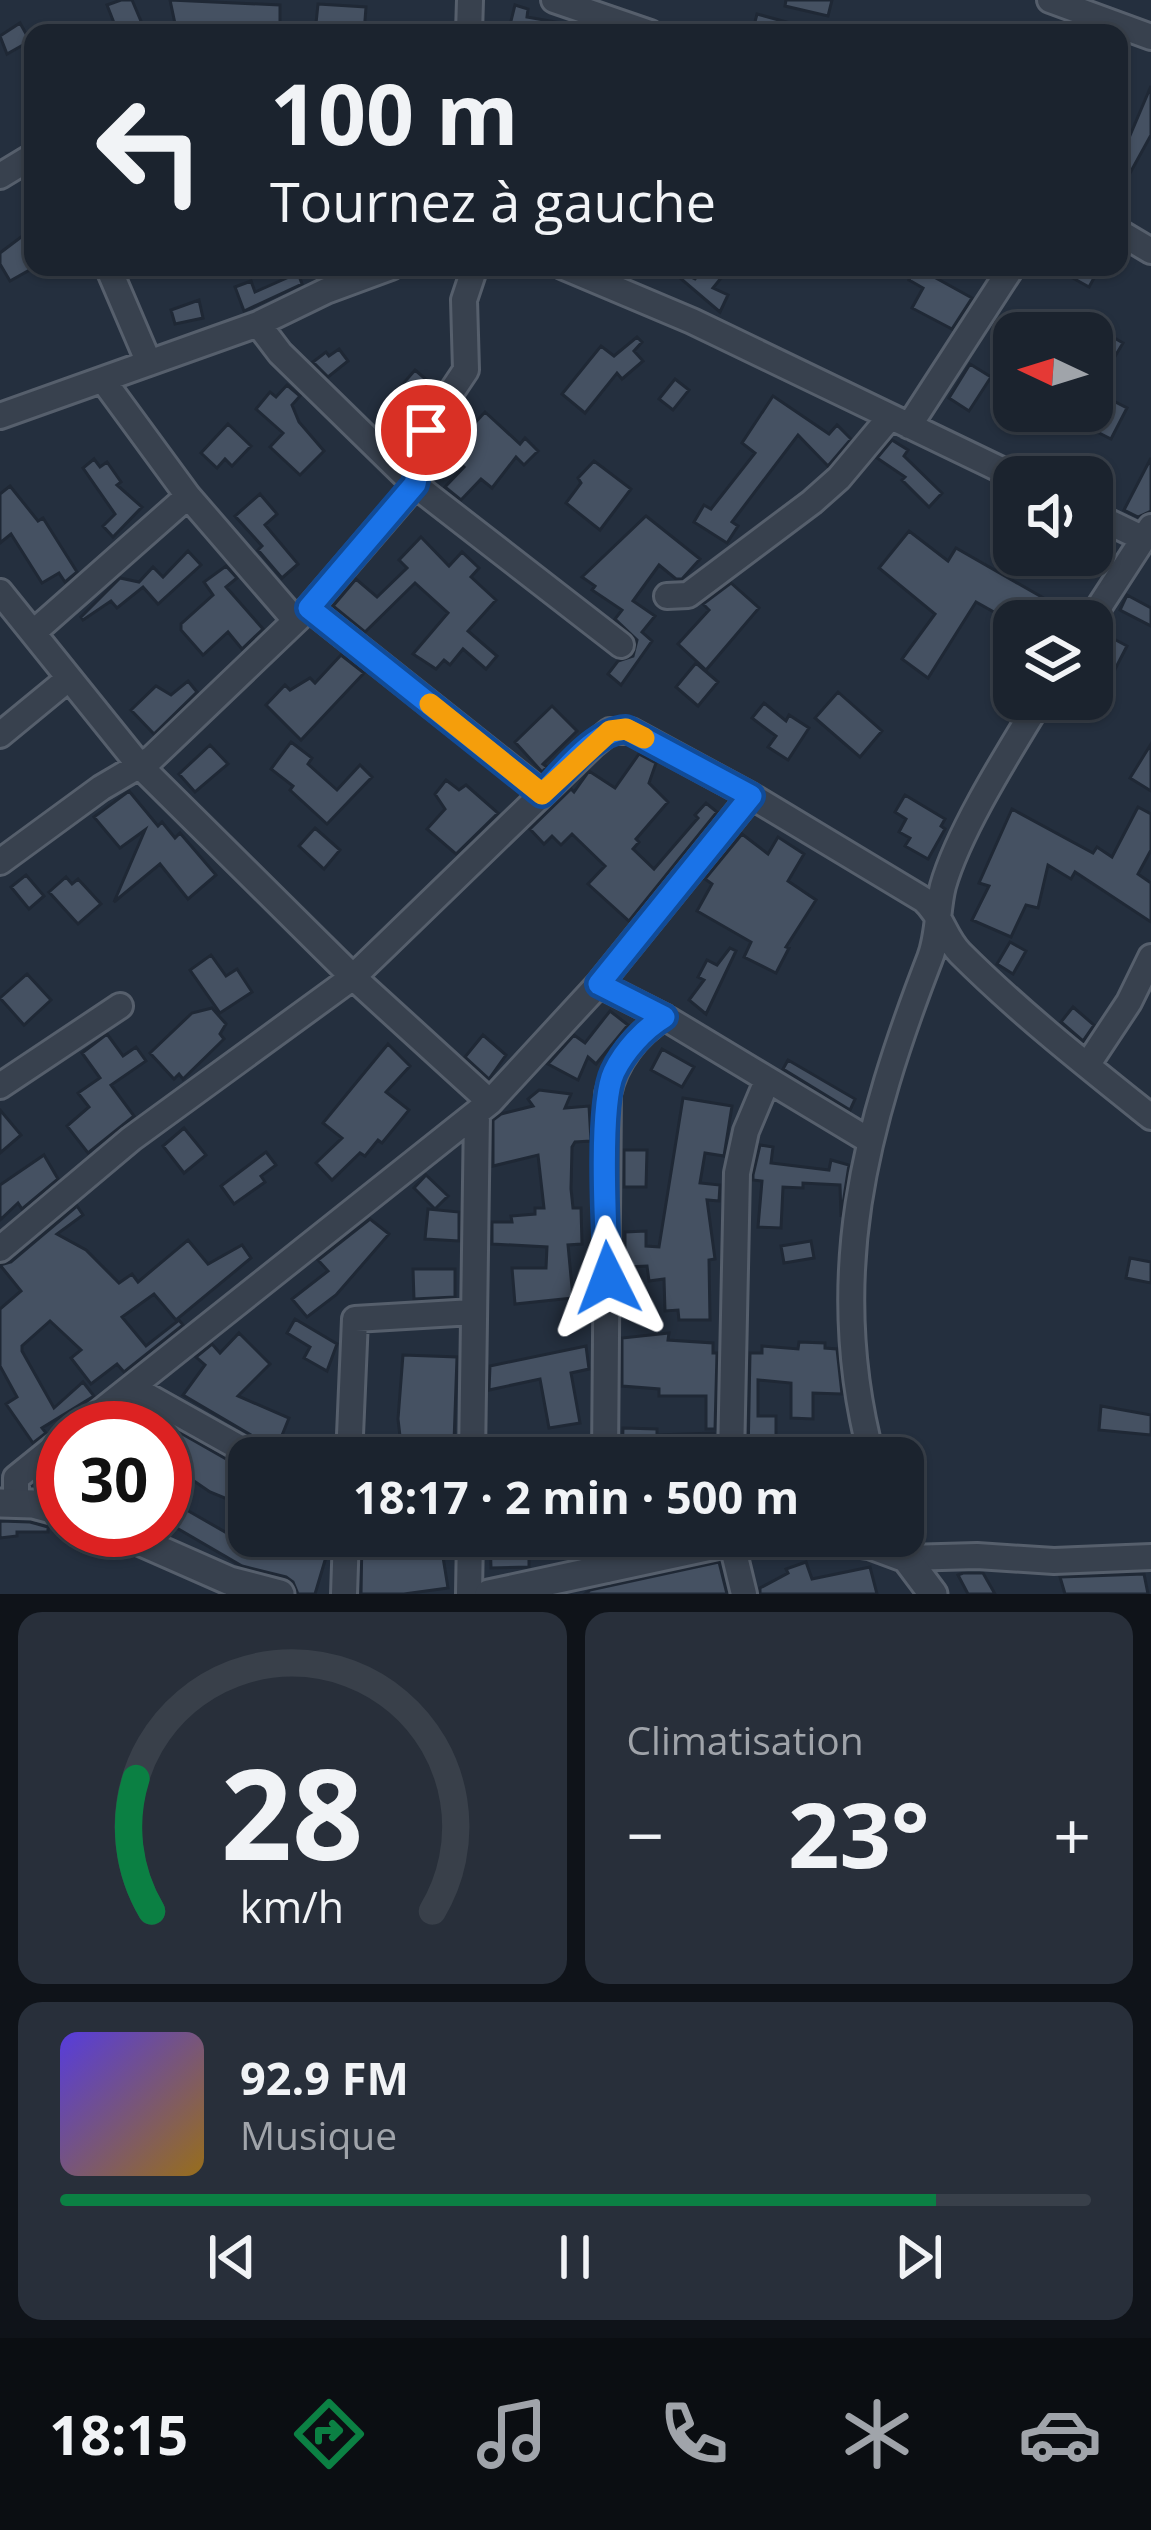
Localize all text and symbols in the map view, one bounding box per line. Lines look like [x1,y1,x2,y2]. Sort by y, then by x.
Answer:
text: 100 m [270,55,518,170]
icon: left [72,72,228,228]
text: Tournez à gauche [270,164,716,238]
north arrow [993,312,1113,432]
map controls [993,312,1113,720]
pin [375,379,477,481]
icon: arrive [393,397,459,463]
button: sound [993,456,1113,576]
button: layers [993,600,1113,720]
position arrow [545,1215,671,1341]
speed limit sign: 30 [36,1401,192,1557]
text: 18:17 · 2 min · 500 m [353,1466,799,1527]
text: Climatisation [627,1713,864,1766]
text: 28 [221,1727,364,1897]
text: 23° [788,1772,929,1894]
text: − [627,1789,664,1879]
text: + [1053,1789,1091,1879]
text: km/h [240,1877,344,1936]
text: 92.9 FM [240,2047,409,2108]
text: Musique [240,2108,397,2161]
icon: previous [199,2224,265,2290]
icon: pause [542,2224,608,2290]
icon: next [886,2224,952,2290]
icon: directions [287,2392,371,2476]
icon: music [470,2392,554,2476]
icon: phone [652,2392,736,2476]
icon: climate [835,2392,919,2476]
icon: car [1018,2392,1102,2476]
text: 18:15 [49,2397,188,2471]

